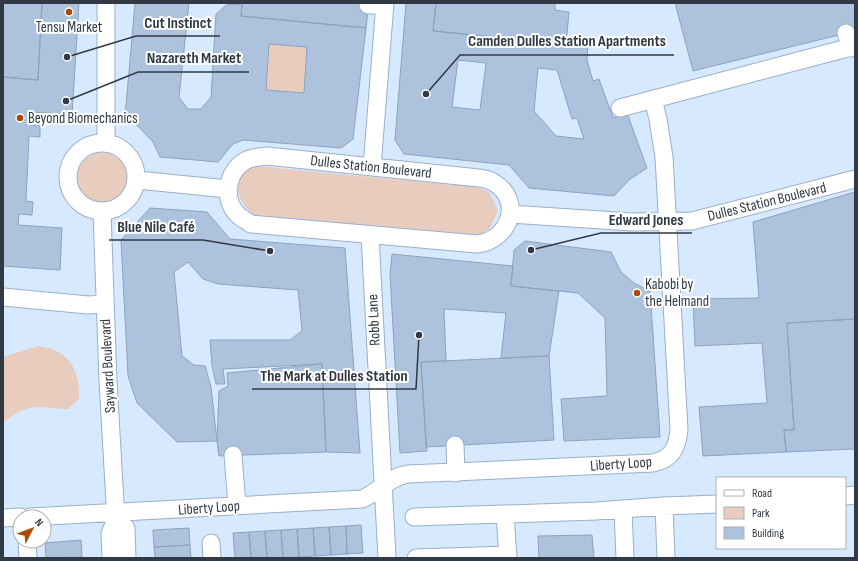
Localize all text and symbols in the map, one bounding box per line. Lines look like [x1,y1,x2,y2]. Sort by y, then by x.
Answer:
marker: Tensu Market [64,7,74,17]
callout: Cut Instinct [136,8,220,36]
text: Cut Instinct [144,14,212,33]
place label: Tensu Market [36,18,103,37]
callout: Camden Dulles Station Apartments [460,27,674,55]
text: Camden Dulles Station Apartments [468,32,666,51]
callout: Nazareth Market [138,44,249,72]
text: Nazareth Market [147,49,241,68]
place label: Beyond Biomechanics [28,109,138,128]
marker: Beyond Biomechanics [15,113,25,123]
street label: Dulles Station Boulevard [309,151,433,183]
street label: Dulles Station Boulevard [706,178,828,226]
callout: Edward Jones [601,205,692,233]
text: Edward Jones [609,211,683,230]
callout: Blue Nile Café [109,212,203,240]
text: Blue Nile Café [117,218,195,237]
place label: Kabobi by the Helmand [645,275,709,311]
marker: Kabobi by the Helmand [632,288,642,298]
street label: Robb Lane [363,294,385,346]
street label: Sayward Boulevard [96,318,120,414]
callout: The Mark at Dulles Station [252,361,416,389]
text: The Mark at Dulles Station [260,367,408,386]
street label: Liberty Loop [589,452,653,476]
legend [716,477,846,549]
text: Road [752,486,772,501]
street label: Liberty Loop [177,496,241,520]
text: Park [752,506,770,521]
north arrow [12,509,52,549]
text: N [32,516,46,529]
text: Building [752,526,784,541]

